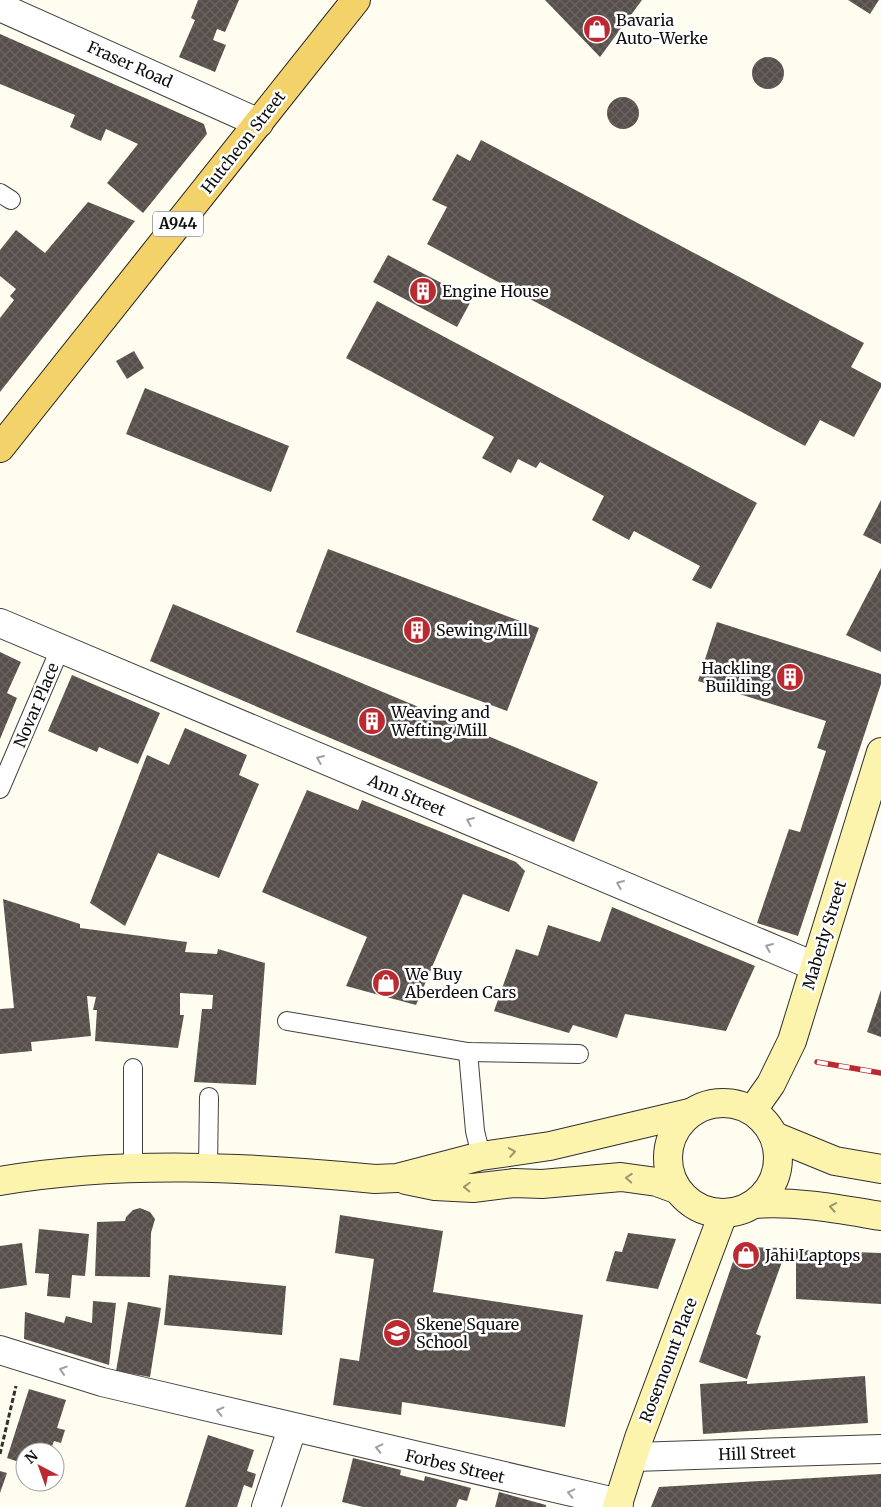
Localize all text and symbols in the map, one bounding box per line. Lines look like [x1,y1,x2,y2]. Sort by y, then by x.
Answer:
place label: Bavaria Auto-Werke [615,10,708,48]
shop icon: Bavaria Auto-Werke [582,14,612,44]
street label: Fraser Road [84,36,176,92]
street label: Hutcheon Street [197,86,290,197]
road number: A944 [153,212,203,236]
building icon: Engine House [408,276,438,306]
place label: Engine House [442,281,549,301]
building icon: Sewing Mill [402,615,432,645]
place label: Sewing Mill [436,620,528,640]
place label: Hackling Building [701,658,771,696]
street label: Novar Place [9,660,63,750]
building icon: Hackling Building [775,662,805,692]
place label: Weaving and Wefting Mill [390,702,490,740]
building icon: Weaving and Wefting Mill [357,706,387,736]
one-way arrow [316,754,325,765]
street label: Ann Street [364,769,449,821]
one-way arrow [466,817,475,828]
street label: Maberly Street [798,877,850,992]
one-way arrow [616,880,625,891]
one-way arrow [765,943,774,954]
place label: We Buy Aberdeen Cars [404,964,517,1002]
shop icon: We Buy Aberdeen Cars [371,968,401,998]
one-way arrow [509,1147,517,1158]
one-way arrow [625,1172,633,1183]
one-way arrow [463,1182,471,1193]
one-way arrow [829,1203,837,1213]
shop icon: Jahi Laptops [731,1240,761,1270]
place label: Jahi Laptops [764,1245,860,1265]
street label: Rosemount Place [635,1295,701,1425]
place label: Skene Square School [416,1314,519,1352]
school or university icon: Skene Square School [382,1318,412,1348]
one-way arrow [60,1366,68,1376]
one-way arrow [216,1406,225,1417]
north arrow [15,1442,65,1492]
street label: Hill Street [718,1442,797,1464]
one-way arrow [374,1444,383,1454]
street label: Forbes Street [403,1445,507,1487]
text: N [21,1447,42,1468]
one-way arrow [567,1488,576,1499]

